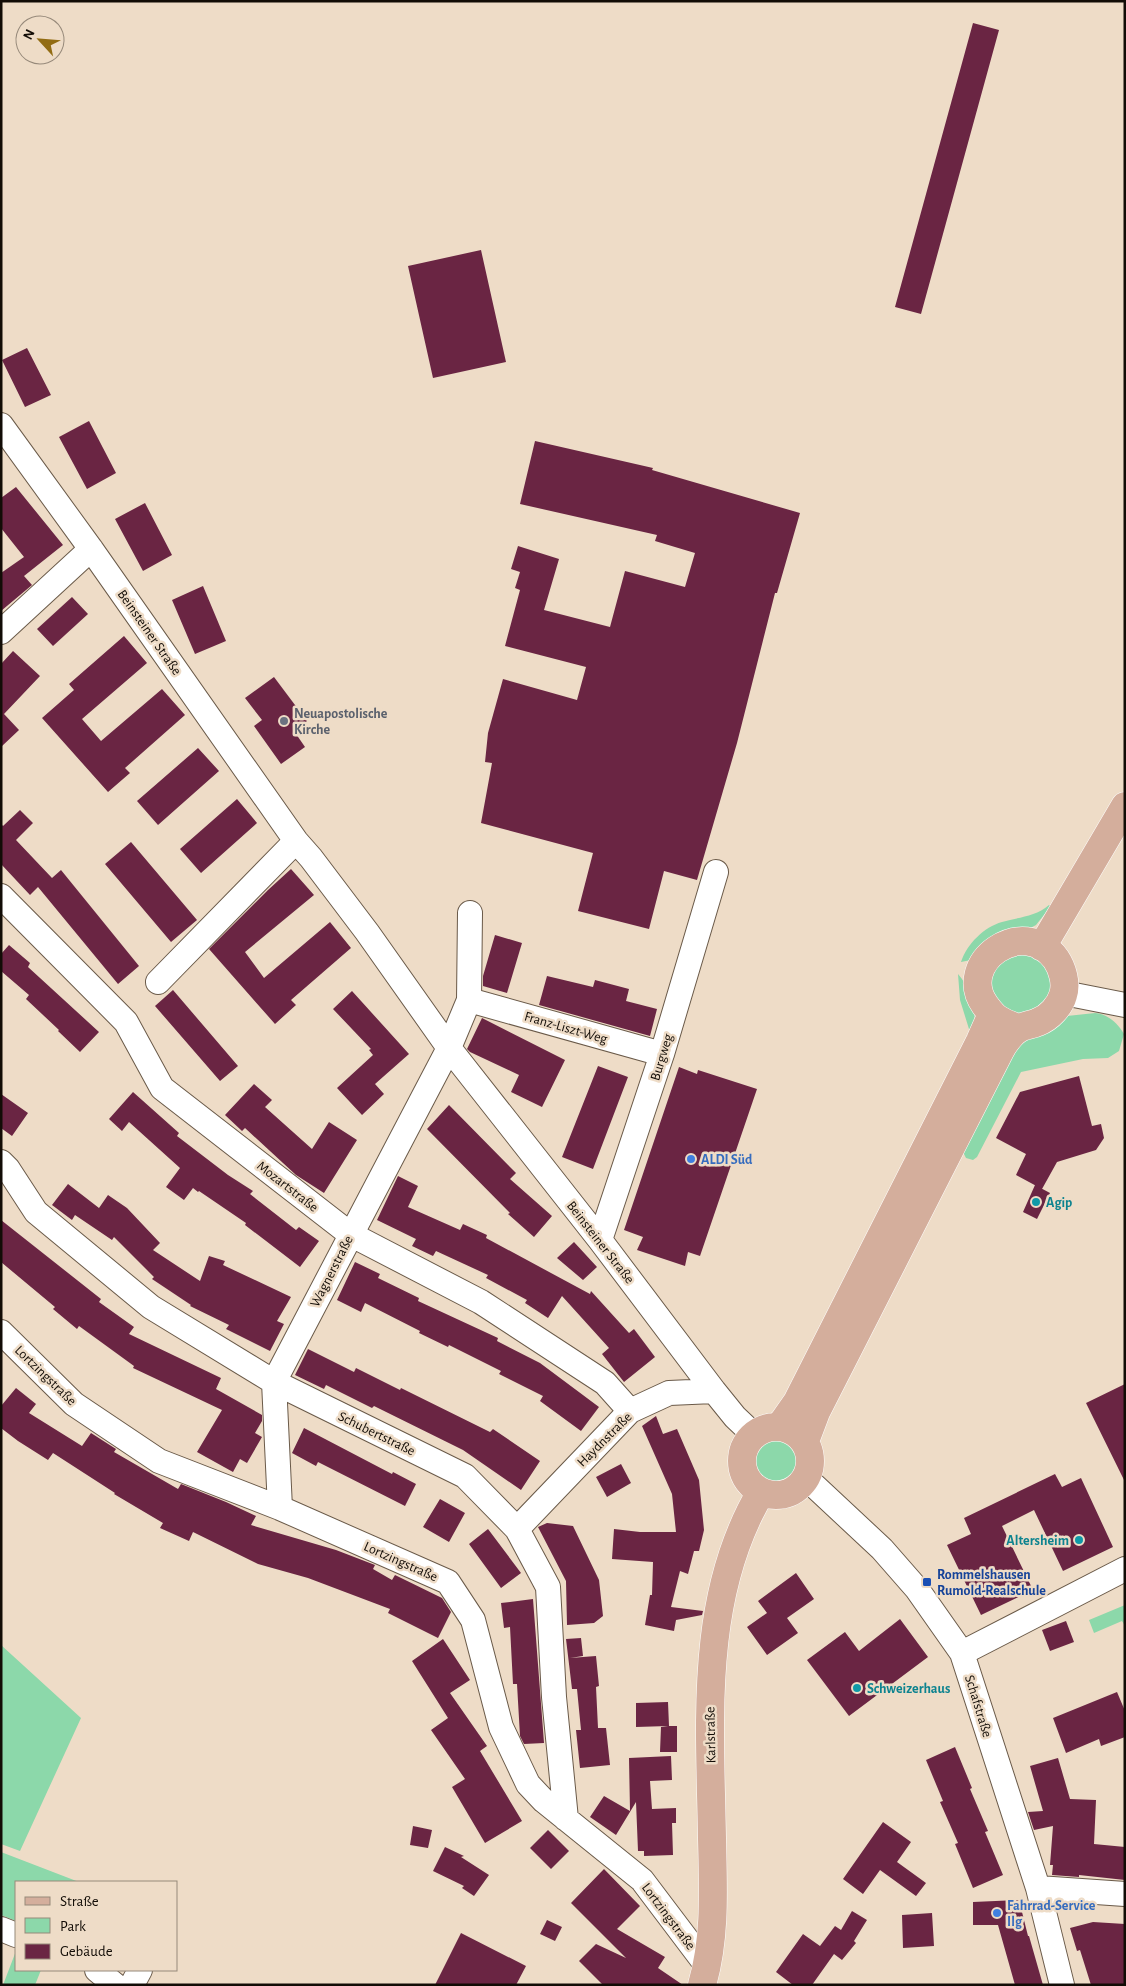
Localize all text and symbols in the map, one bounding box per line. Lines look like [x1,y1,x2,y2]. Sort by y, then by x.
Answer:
north arrow [15,15,65,65]
text: N [21,27,38,42]
street label: Beinsteiner Straße [115,587,184,678]
place label: Neuapostolische Kirche [294,707,388,737]
marker: Neuapostolische Kirche [278,715,290,727]
street label: Franz-Liszt-Weg [523,1009,609,1047]
street label: Burgweg [648,1032,676,1082]
marker: ALDI Süd [685,1153,697,1165]
place label: ALDI Süd [701,1153,753,1167]
street label: Mozartstraße [254,1159,321,1215]
marker: Agip [1030,1196,1042,1208]
place label: Agip [1046,1196,1072,1210]
street label: Beinsteiner Straße [564,1199,637,1286]
street label: Wagnerstraße [308,1234,356,1309]
street label: Lortzingstraße [12,1343,79,1408]
street label: Schubertstraße [336,1409,417,1458]
street label: Haydnstraße [575,1410,635,1470]
place label: Altersheim [1006,1534,1069,1548]
marker: Altersheim [1073,1534,1085,1546]
street label: Lortzingstraße [362,1539,440,1584]
place label: Rommelshausen Rumold-Realschule [937,1568,1046,1598]
marker: Rommelshausen Rumold-Realschule [921,1576,933,1588]
street label: Schafstraße [962,1674,994,1739]
marker: Schweizerhaus [851,1682,863,1694]
place label: Schweizerhaus [867,1682,950,1696]
street label: Karlstraße [704,1707,718,1763]
legend [15,1881,178,1971]
street label: Lortzingstraße [639,1881,698,1952]
text: Straße [60,1894,99,1909]
place label: Fahrrad-Service Ilg [1007,1899,1096,1929]
marker: Fahrrad-Service Ilg [991,1907,1003,1919]
text: Park [60,1919,86,1934]
text: Gebäude [60,1944,113,1959]

